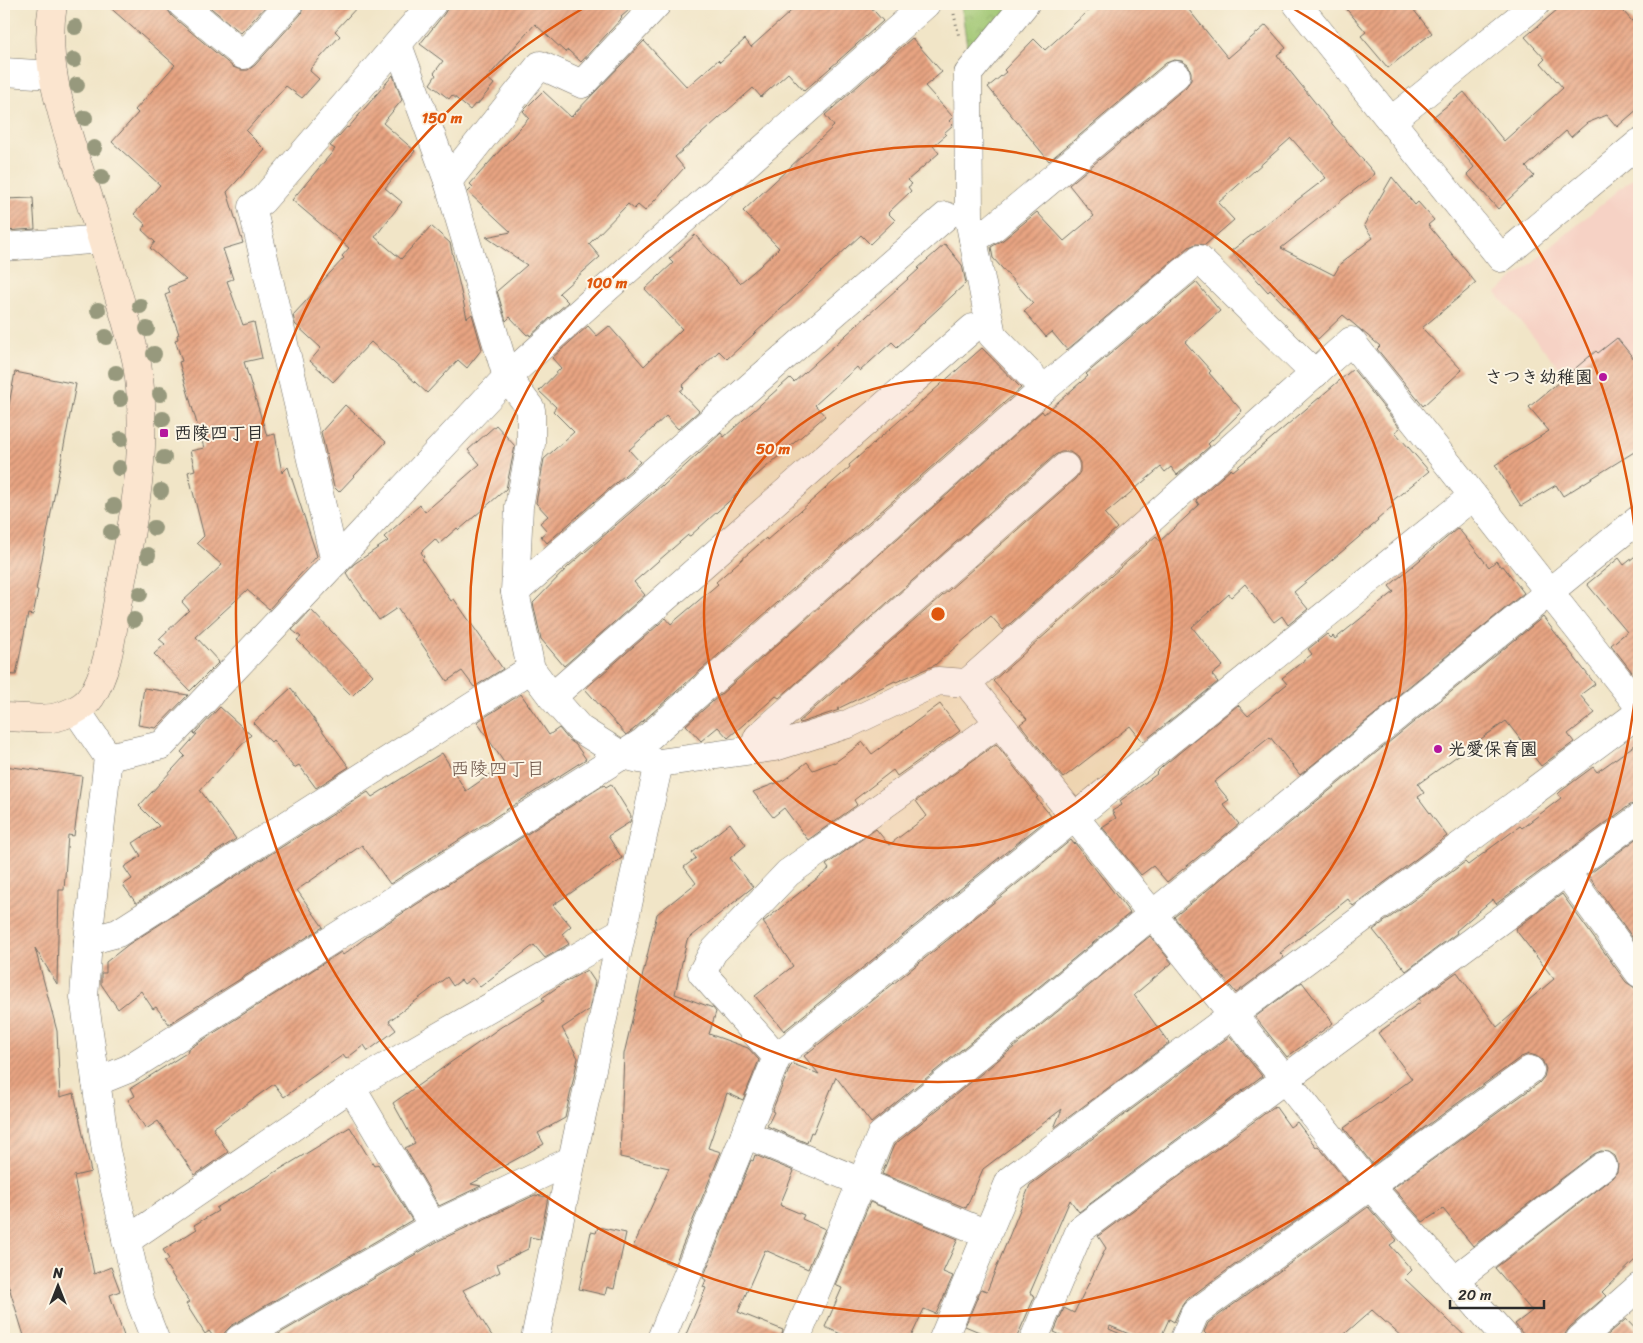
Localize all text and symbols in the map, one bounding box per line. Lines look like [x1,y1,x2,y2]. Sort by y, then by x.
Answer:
text: 150 m [422,105,463,131]
text: 100 m [587,270,628,296]
place label: さつき幼稚園 [1485,361,1593,393]
marker: さつき幼稚園 [1597,371,1609,383]
place label: 西陵四丁目 [174,417,264,449]
marker: 西陵四丁目 [158,427,170,439]
text: 50 m [756,436,791,462]
centre of rings [929,605,947,623]
place label: 光愛保育園 [1448,733,1538,765]
marker: 光愛保育園 [1432,743,1444,755]
district label: 西陵四丁目 [450,752,546,785]
north arrow [32,1260,82,1310]
text: N [52,1261,63,1286]
scale bar [1450,1278,1544,1310]
text: 20 m [1458,1282,1492,1308]

